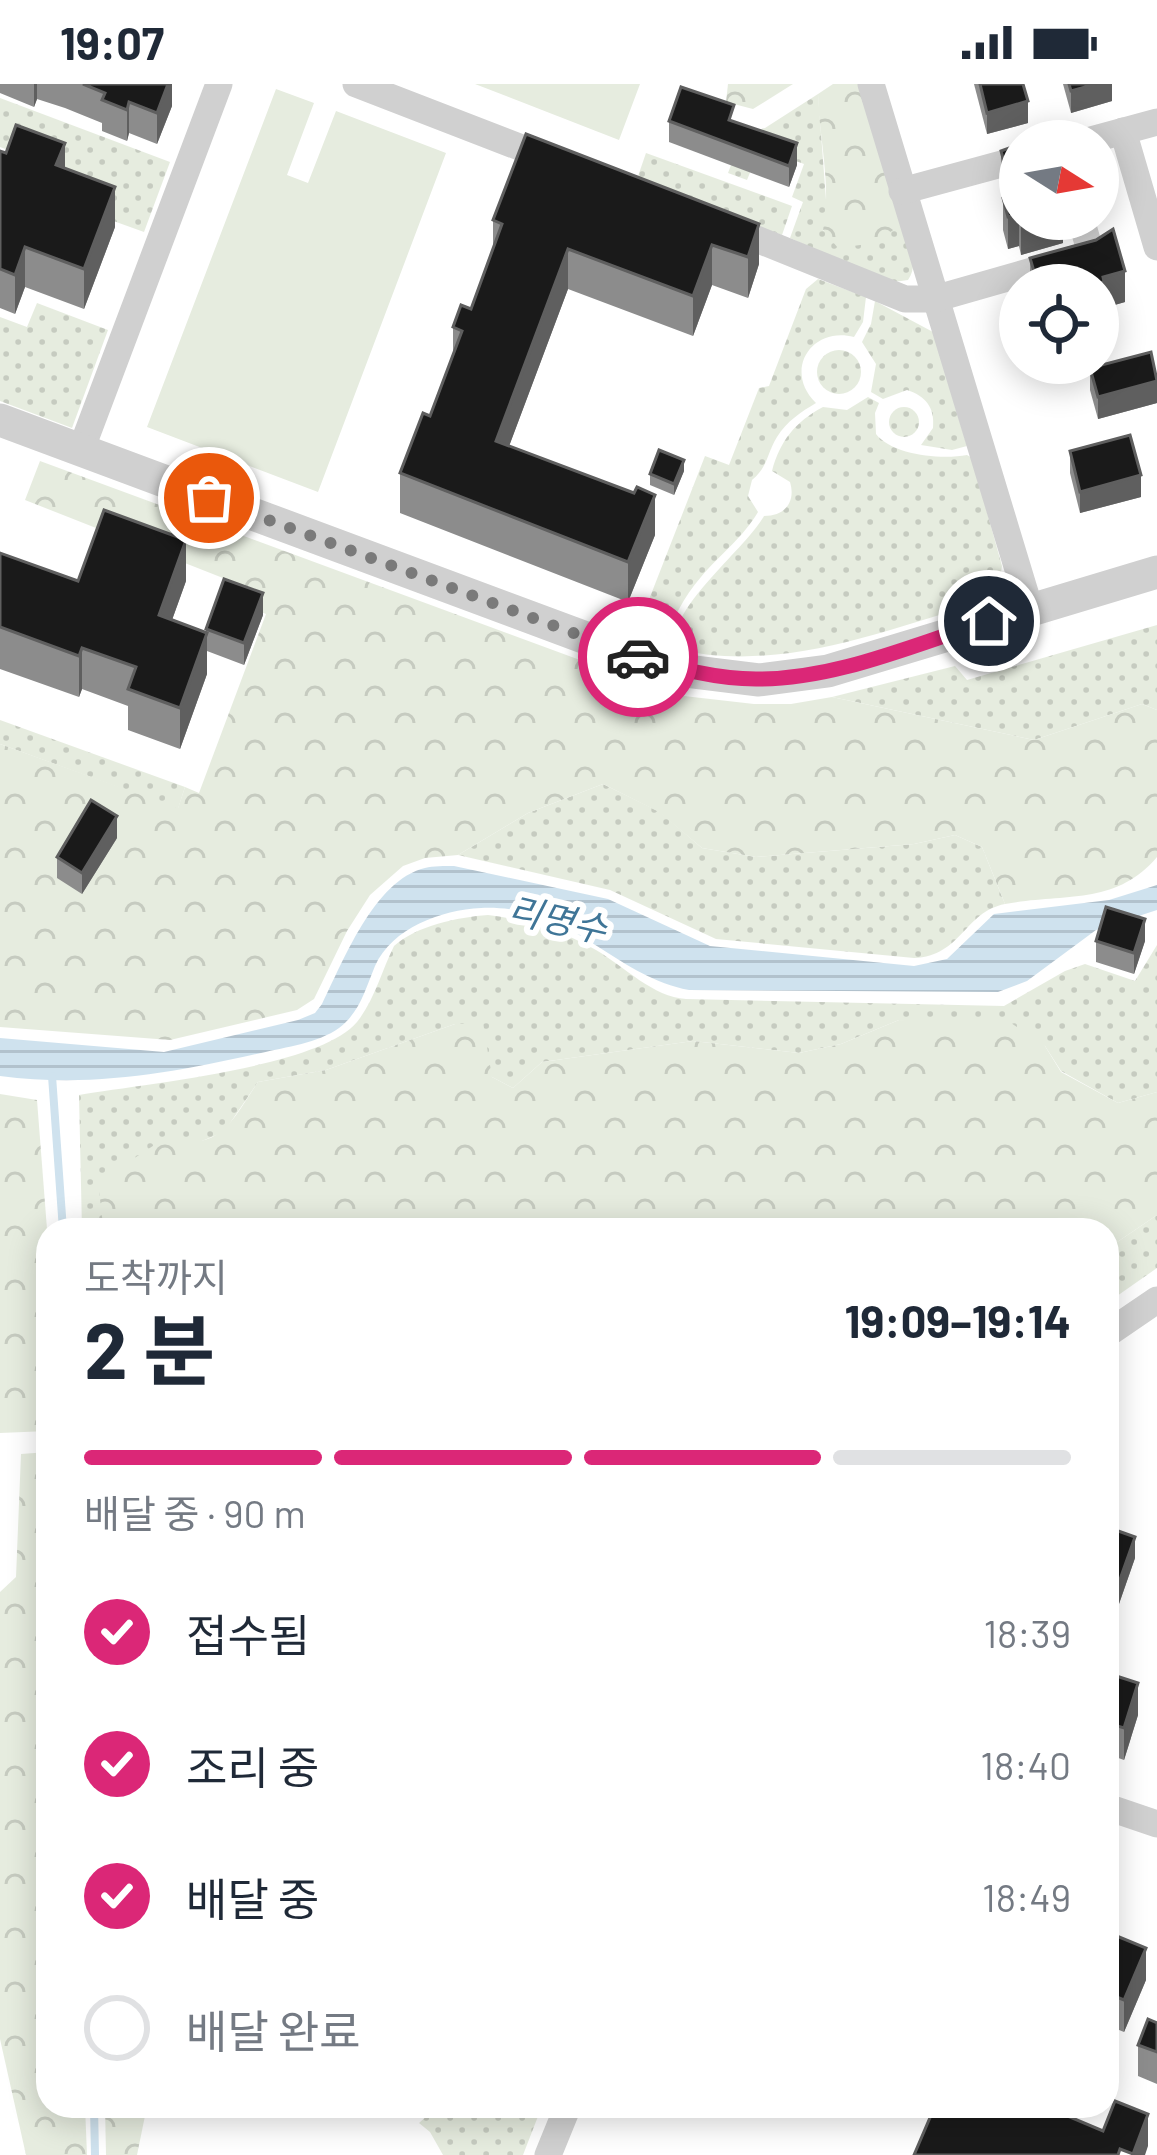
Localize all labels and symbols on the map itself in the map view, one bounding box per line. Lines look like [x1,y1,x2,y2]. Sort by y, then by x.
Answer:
north arrow [999,120,1119,240]
pin [158,447,260,549]
pin [938,570,1040,672]
courier [578,597,698,717]
water label: 리명수 [505,886,613,951]

